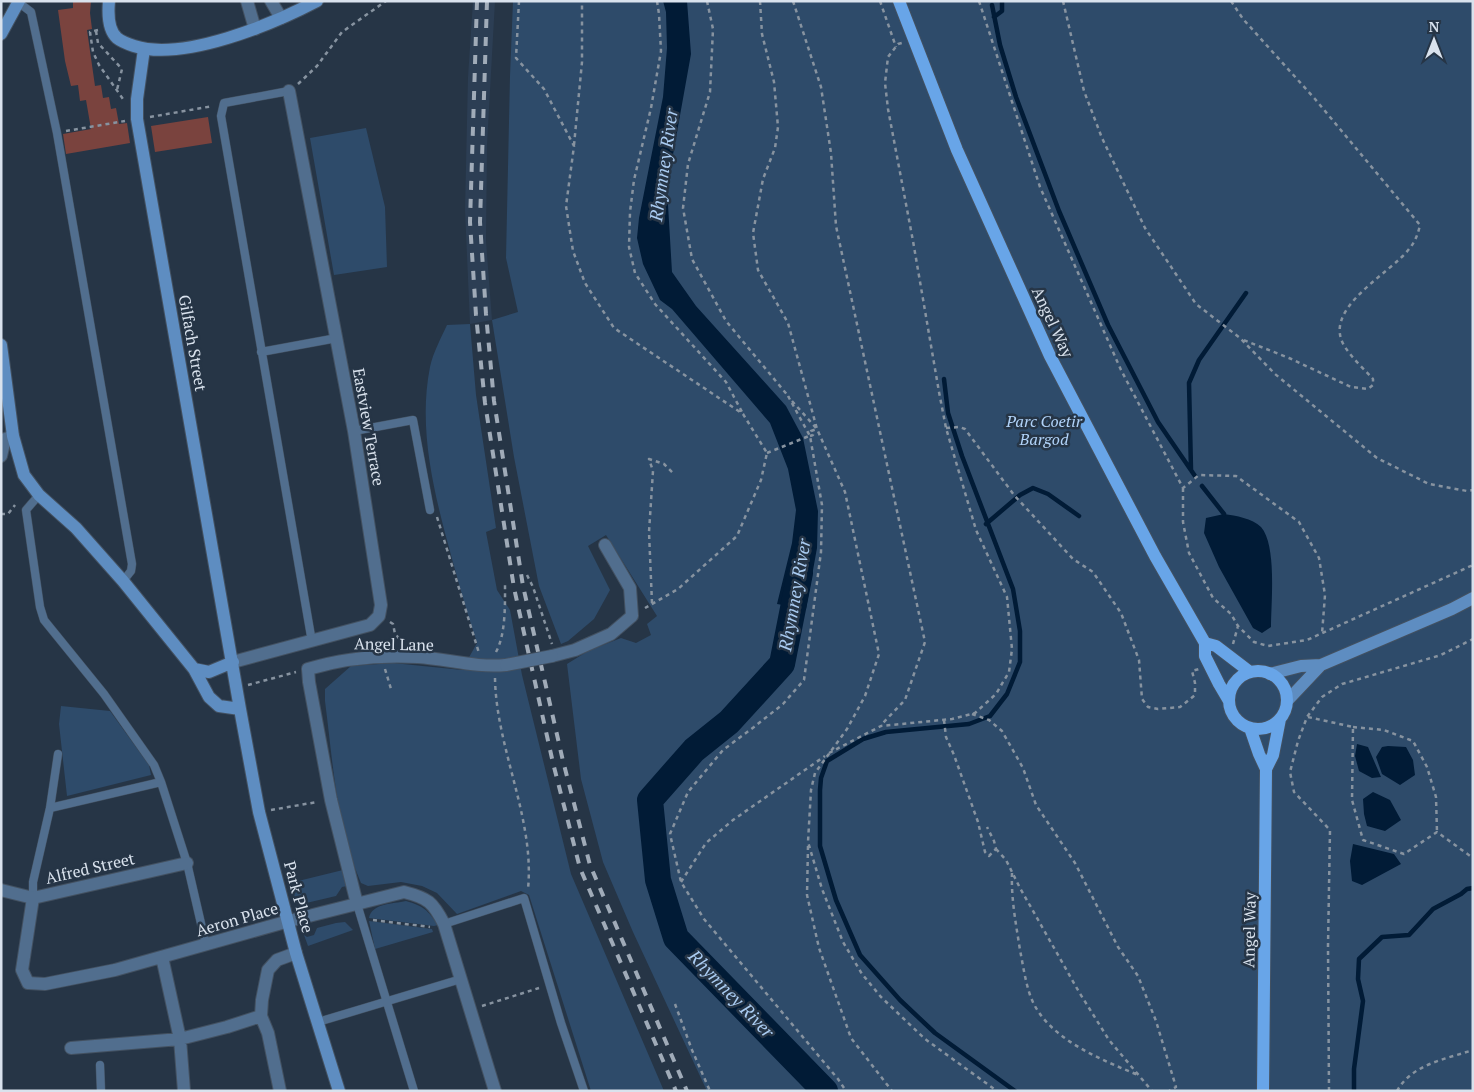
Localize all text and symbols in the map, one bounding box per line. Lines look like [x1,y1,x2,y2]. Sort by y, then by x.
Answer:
north arrow [1409,15,1459,65]
text: N [1429,17,1440,36]
water label: Rhymney River [643,106,683,224]
street label: Angel Way [1027,283,1079,362]
street label: Gilfach Street [174,293,212,393]
street label: Eastview Terrace [348,366,390,488]
park label: Parc Coetir Bargod [1005,410,1083,450]
water label: Rhymney River [772,536,816,654]
street label: Angel Lane [354,632,434,656]
street label: Alfred Street [43,847,137,889]
street label: Park Place [279,859,319,935]
street label: Angel Way [1237,891,1261,968]
street label: Aeron Place [193,897,281,941]
water label: Rhymney River [683,943,781,1043]

